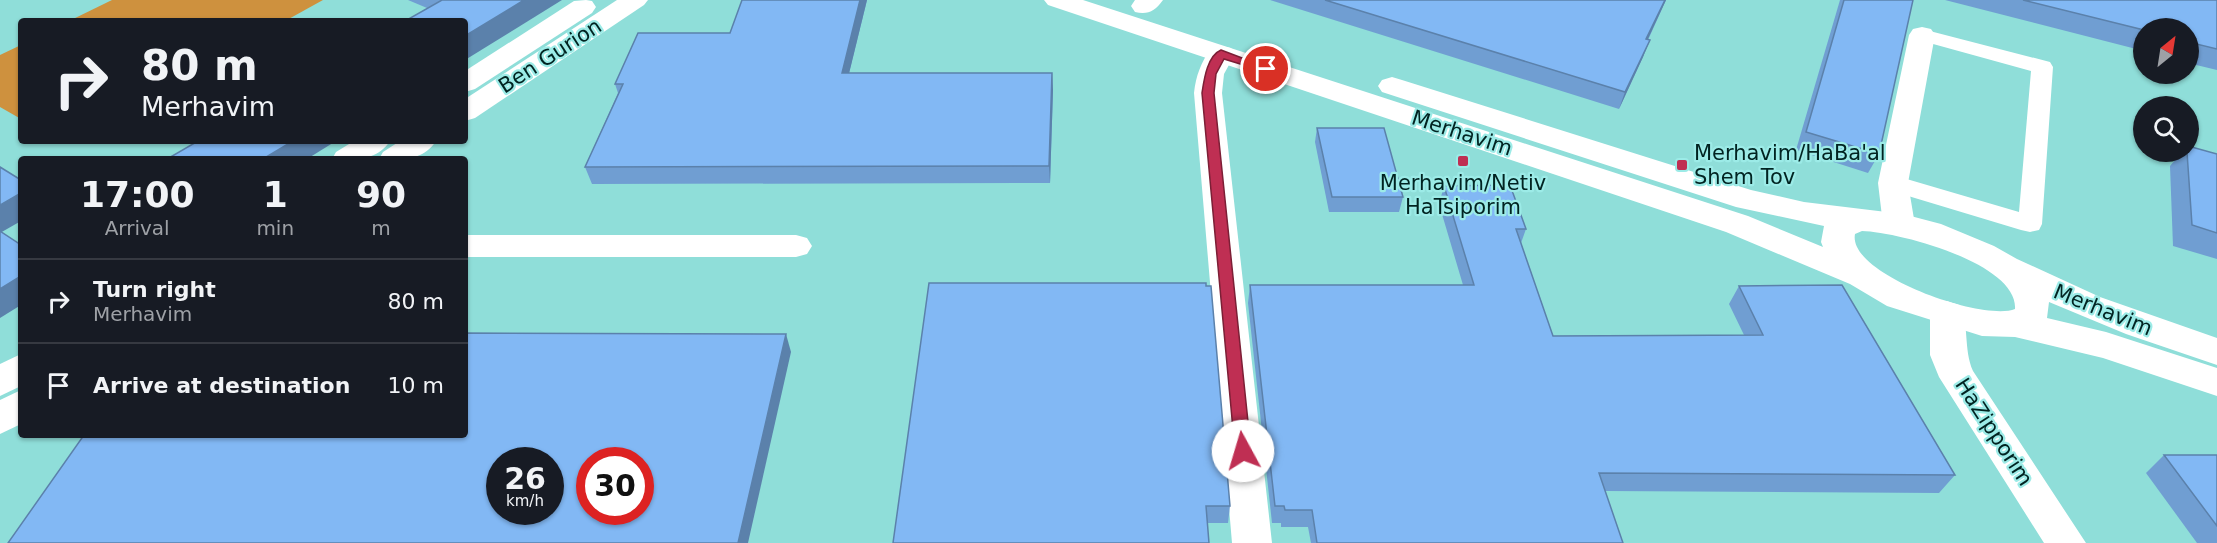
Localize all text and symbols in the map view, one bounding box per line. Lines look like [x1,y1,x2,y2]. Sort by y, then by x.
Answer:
street label: Ben Gurion [494,14,606,98]
north arrow [2133,18,2199,84]
map controls [2133,18,2199,162]
text: 80 m [141,41,258,90]
icon: right [42,42,120,120]
pin [1240,43,1291,94]
icon: arrive [1249,52,1282,85]
text: Merhavim [141,91,275,122]
button: search [2133,96,2199,162]
street label: Merhavim [1409,105,1515,161]
place label: Merhavim/HaBa'al Shem Tov [1694,141,1886,189]
marker: Merhavim/Netiv HaTsiporim [1456,154,1470,168]
marker: Merhavim/HaBa'al Shem Tov [1675,158,1689,172]
place label: Merhavim/Netiv HaTsiporim [1380,171,1546,219]
text: 17:00 [80,174,194,215]
text: 1 [263,174,288,215]
text: 90 [356,174,406,215]
text: Arrival [105,216,170,240]
text: min [256,216,294,240]
text: m [371,216,391,240]
text: Turn right [93,277,216,302]
street label: Merhavim [2050,279,2156,341]
icon: right [42,285,75,318]
text: 80 m [388,289,444,314]
text: Merhavim [93,302,192,326]
icon: arrive [42,369,75,402]
text: Arrive at destination [93,373,350,398]
text: 10 m [388,373,444,398]
street label: HaZipporim [1950,374,2038,490]
position arrow [1211,419,1275,483]
speed limit sign: 30 [576,447,654,525]
text: 26 [504,461,546,496]
text: km/h [506,492,544,510]

